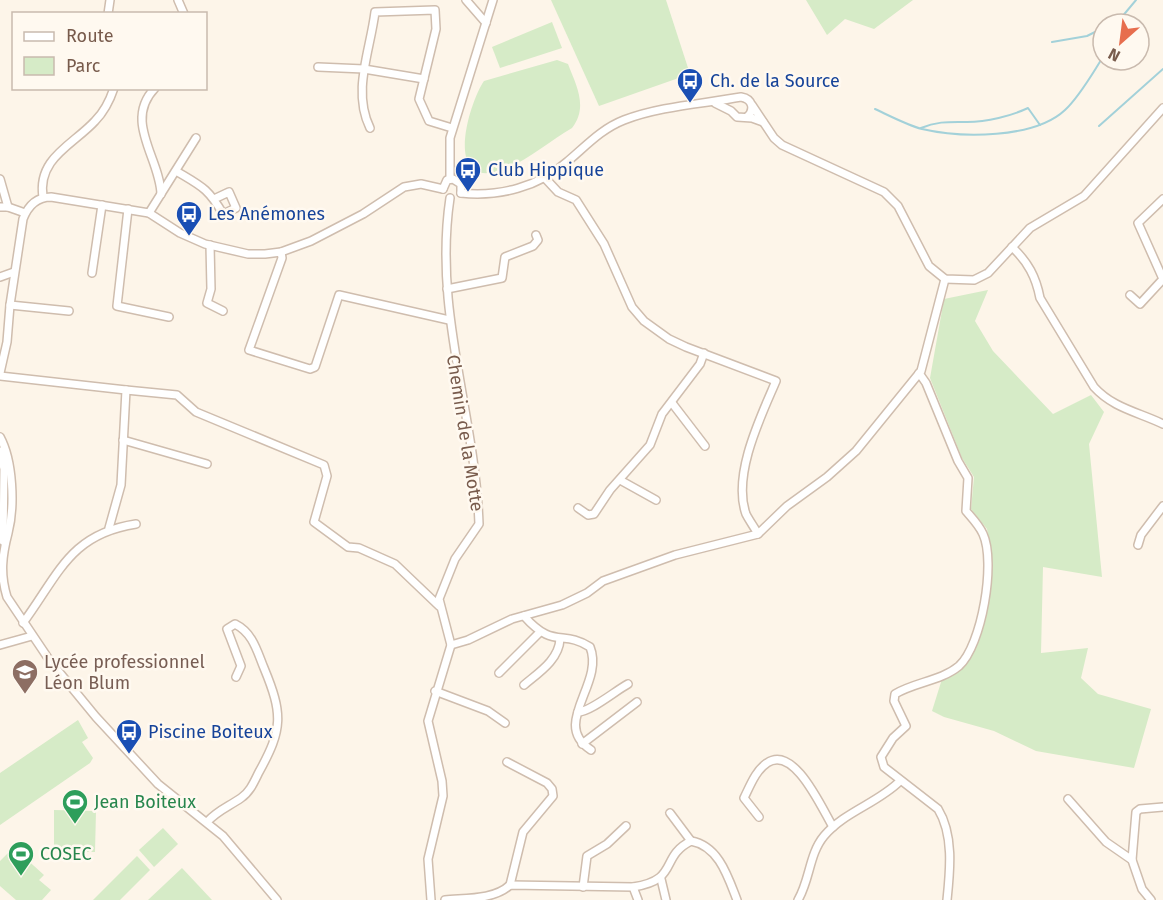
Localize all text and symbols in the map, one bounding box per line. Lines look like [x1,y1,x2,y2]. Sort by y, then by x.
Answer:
legend [12,12,207,90]
north arrow [1091,12,1151,72]
text: Route [66,25,114,47]
text: N [1105,44,1123,66]
text: Parc [66,55,101,77]
bus stop icon: Ch. de la Source [675,66,705,104]
place label: Ch. de la Source [710,70,840,92]
bus stop icon: Club Hippique [453,155,483,193]
place label: Club Hippique [488,159,604,181]
bus stop icon: Les Anémones [174,199,204,237]
place label: Les Anémones [208,203,325,225]
street label: Chemin de la Motte [442,353,488,513]
place label: Lycée professionnel Léon Blum [44,651,205,694]
school or university icon: Lycée professionnel Léon Blum [10,657,40,695]
bus stop icon: Piscine Boiteux [114,717,144,755]
place label: Piscine Boiteux [148,721,273,743]
sports icon: Jean Boiteux [60,787,90,825]
place label: Jean Boiteux [94,791,196,813]
sports icon: COSEC [6,839,36,877]
place label: COSEC [40,843,91,865]

